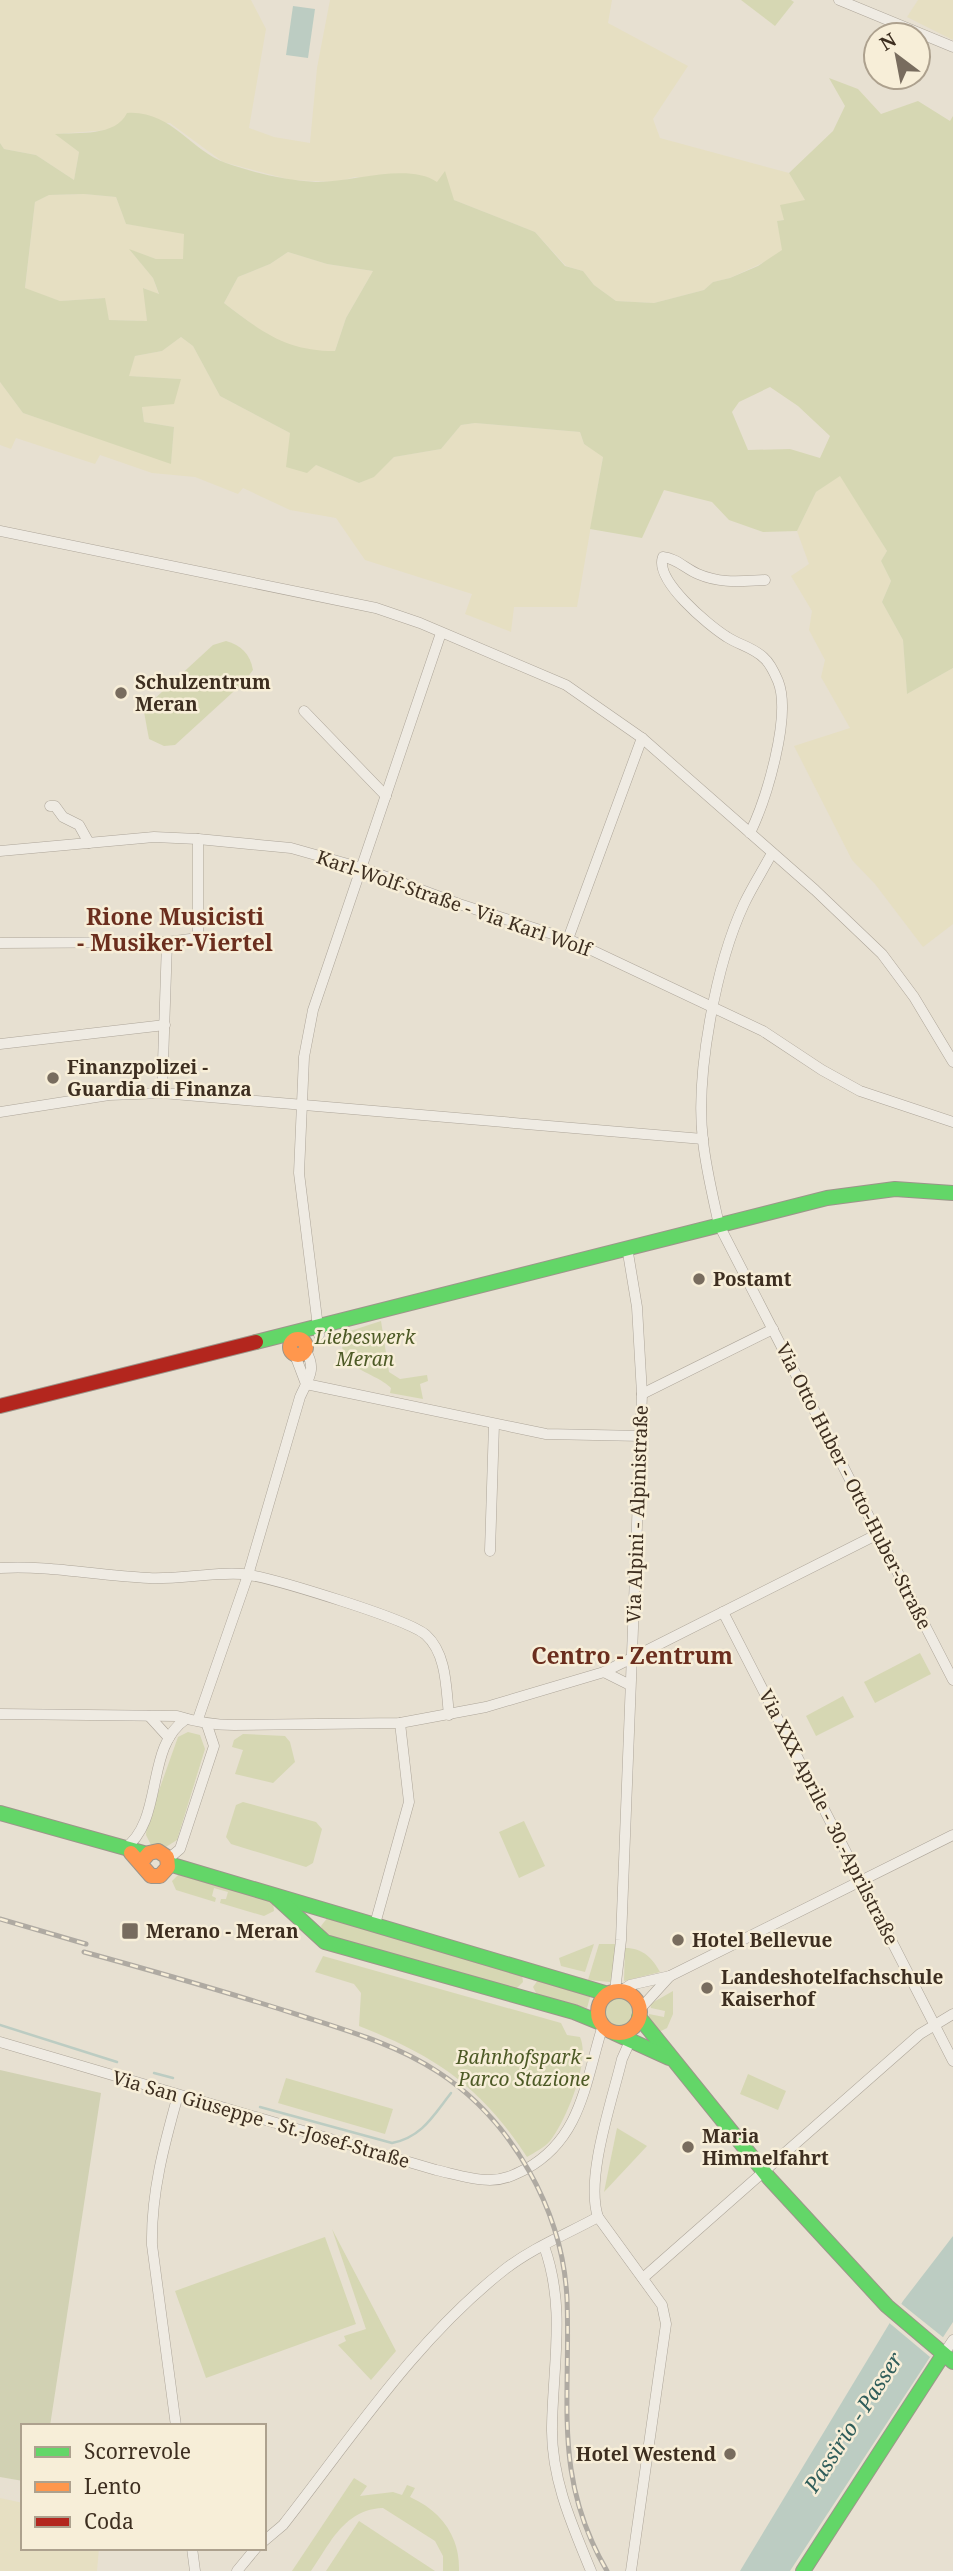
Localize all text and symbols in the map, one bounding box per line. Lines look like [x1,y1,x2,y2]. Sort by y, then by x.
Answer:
north arrow [862,21,932,91]
text: N [875,27,901,57]
place label: Schulzentrum Meran [135,669,271,717]
marker: Schulzentrum Meran [113,685,129,701]
street label: Karl-Wolf-Straße - Via Karl Wolf [313,844,597,963]
district label: Rione Musicisti - Musiker-Viertel [77,900,273,958]
place label: Finanzpolizei - Guardia di Finanza [67,1054,252,1102]
marker: Finanzpolizei - Guardia di Finanza [45,1070,61,1086]
place label: Postamt [713,1266,792,1292]
marker: Postamt [691,1271,707,1287]
park label: Liebeswerk Meran [314,1324,416,1372]
street label: Via Otto Huber - Otto-Huber-Straße [770,1338,938,1634]
street label: Via Alpini - Alpinistraße [620,1405,654,1623]
district label: Centro - Zentrum [531,1639,733,1671]
street label: Via XXX Aprile - 30.-Aprilstraße [753,1685,905,1949]
place label: Merano - Meran [146,1918,299,1944]
marker: Merano - Meran [120,1921,140,1941]
place label: Hotel Bellevue [692,1927,832,1953]
marker: Hotel Bellevue [670,1932,686,1948]
place label: Landeshotelfachschule Kaiserhof [721,1964,943,2012]
marker: Landeshotelfachschule Kaiserhof [699,1980,715,1996]
park label: Bahnhofspark - Parco Stazione [455,2044,592,2092]
street label: Via San Giuseppe - St.-Josef-Straße [109,2064,413,2174]
place label: Maria Himmelfahrt [702,2123,829,2171]
marker: Maria Himmelfahrt [680,2139,696,2155]
water label: Passirio - Passer [797,2346,909,2498]
legend [21,2424,266,2550]
text: Scorrevole [84,2437,191,2465]
place label: Hotel Westend [576,2441,717,2467]
marker: Hotel Westend [722,2446,738,2462]
text: Lento [84,2472,141,2500]
text: Coda [84,2507,134,2535]

